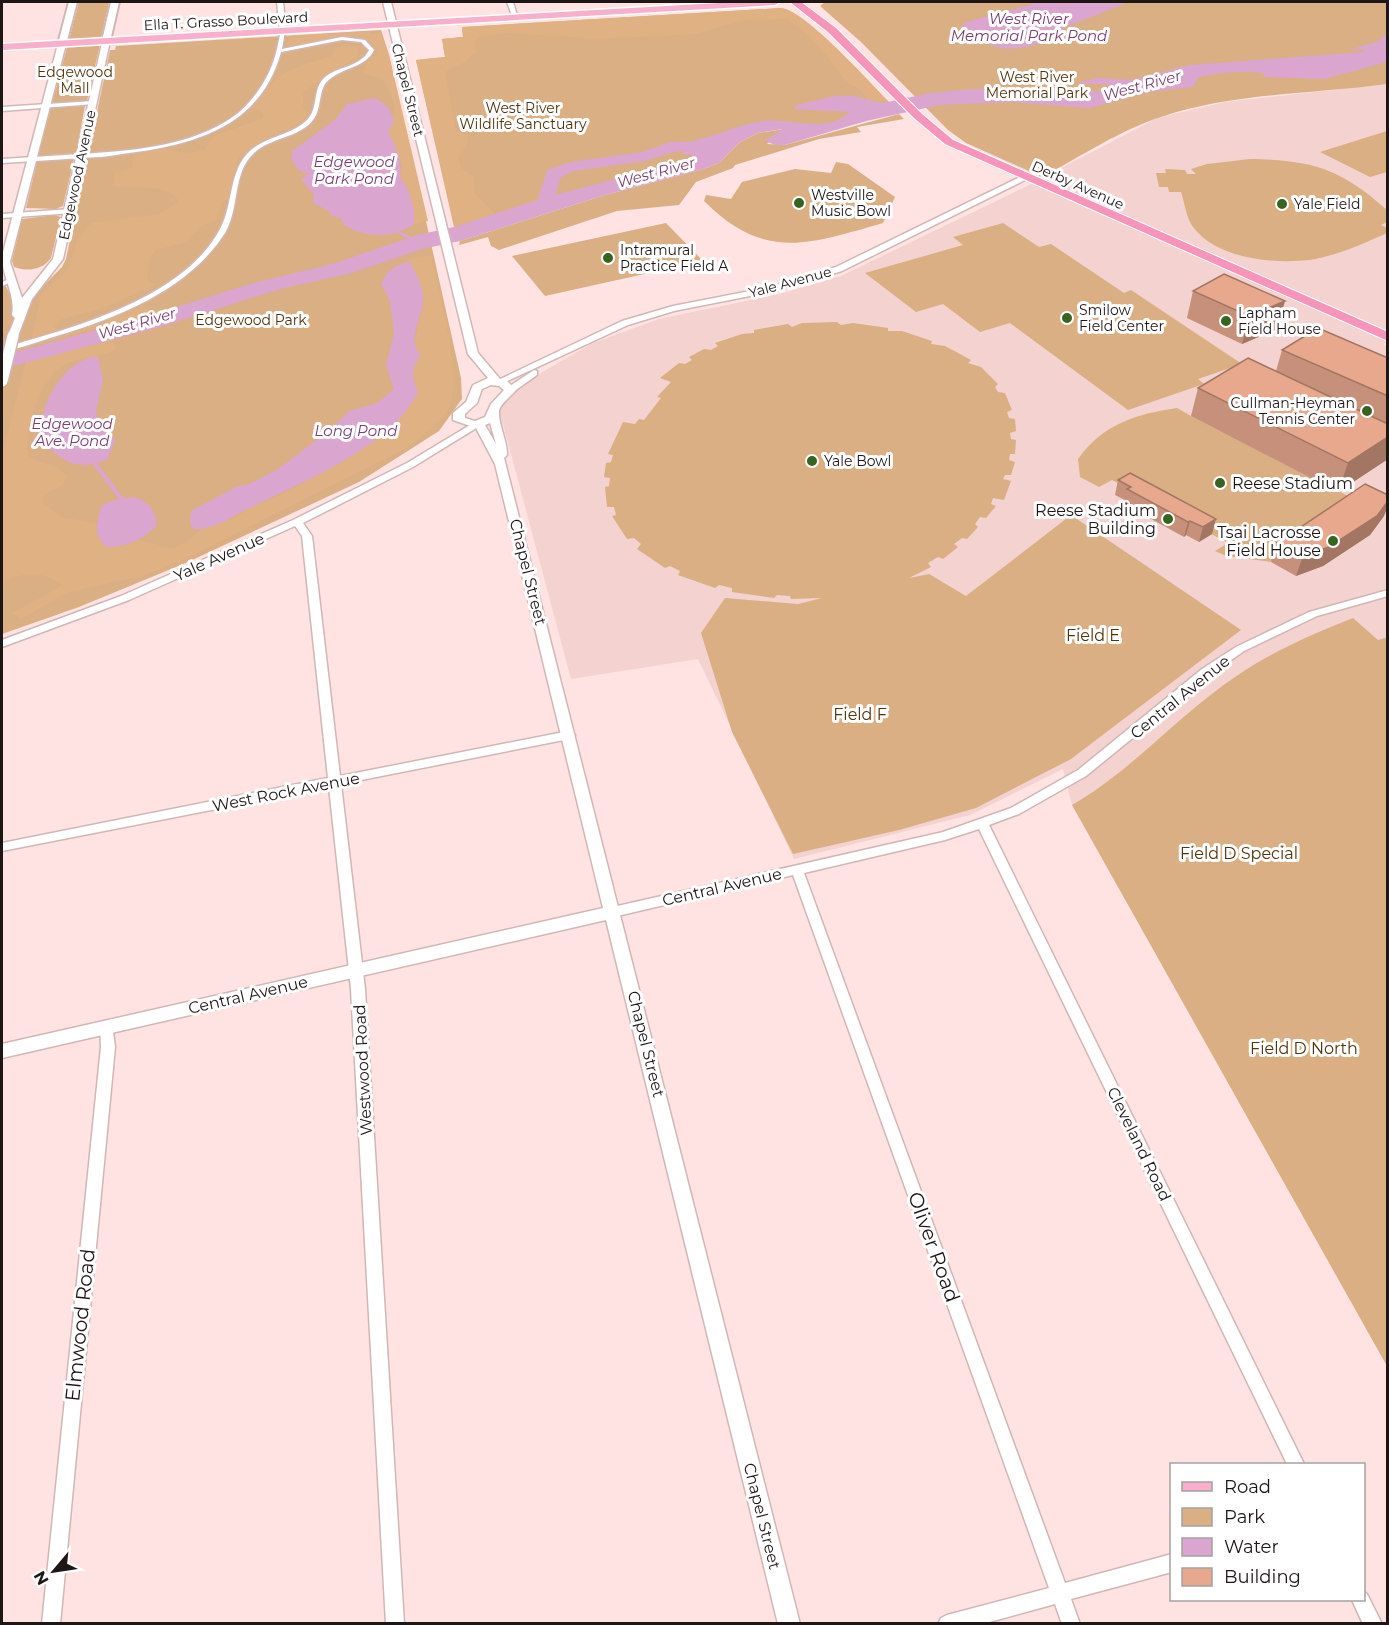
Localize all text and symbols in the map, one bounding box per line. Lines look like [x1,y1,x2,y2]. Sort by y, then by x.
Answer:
street label: Ella T. Grasso Boulevard [143,8,309,34]
water label: West River Memorial Park Pond [951,9,1108,45]
street label: Chapel Street [388,42,428,139]
park label: Edgewood Mall [37,63,113,97]
water label: West River [1101,65,1184,105]
park label: West River Memorial Park [986,68,1089,102]
park label: West River Wildlife Sanctuary [459,99,587,133]
street label: Edgewood Avenue [54,108,100,242]
water label: Edgewood Park Pond [313,152,395,188]
water label: West River [615,152,698,192]
street label: Derby Avenue [1029,157,1127,213]
place label: Westville Music Bowl [811,186,891,220]
place label: Yale Field [1294,195,1360,213]
marker: Westville Music Bowl [792,196,806,210]
marker: Yale Field [1275,197,1289,211]
place label: Intramural Practice Field A [620,241,729,275]
marker: Intramural Practice Field A [601,251,615,265]
street label: Yale Avenue [747,262,833,302]
place label: Smilow Field Center [1079,301,1164,335]
water label: West River [96,303,179,343]
place label: Lapham Field House [1238,304,1321,338]
park label: Edgewood Park [195,311,307,329]
marker: Smilow Field Center [1060,311,1074,325]
marker: Lapham Field House [1219,314,1233,328]
place label: Cullman-Heyman Tennis Center [1231,394,1355,428]
marker: Cullman-Heyman Tennis Center [1360,404,1374,418]
water label: Edgewood Ave. Pond [31,414,113,450]
water label: Long Pond [315,421,398,440]
place label: Yale Bowl [824,452,891,470]
marker: Yale Bowl [805,454,819,468]
place label: Reese Stadium [1232,474,1353,493]
marker: Reese Stadium [1213,476,1227,490]
place label: Reese Stadium Building [1035,501,1156,538]
marker: Reese Stadium Building [1161,512,1175,526]
street label: Chapel Street [506,517,551,628]
place label: Tsai Lacrosse Field House [1217,523,1321,560]
street label: Yale Avenue [171,529,267,585]
marker: Tsai Lacrosse Field House [1326,534,1340,548]
park label: Field E [1066,626,1120,645]
street label: Central Avenue [1127,651,1233,743]
park label: Field F [833,705,887,724]
street label: West Rock Avenue [211,768,361,816]
park label: Field D Special [1180,844,1298,863]
street label: Central Avenue [660,864,784,910]
street label: Central Avenue [186,972,310,1018]
street label: Chapel Street [624,989,669,1100]
street label: Westwood Road [350,1004,376,1136]
park label: Field D North [1250,1039,1358,1058]
street label: Cleveland Road [1103,1084,1175,1204]
street label: Oliver Road [903,1189,965,1305]
street label: Elmwood Road [60,1248,100,1402]
street label: Chapel Street [740,1461,785,1572]
legend [1170,1463,1365,1601]
text: Road [1224,1476,1271,1498]
text: Park [1224,1506,1265,1528]
text: Water [1224,1536,1279,1558]
north arrow [24,1541,84,1601]
text: Building [1224,1566,1301,1588]
text: N [30,1568,53,1588]

